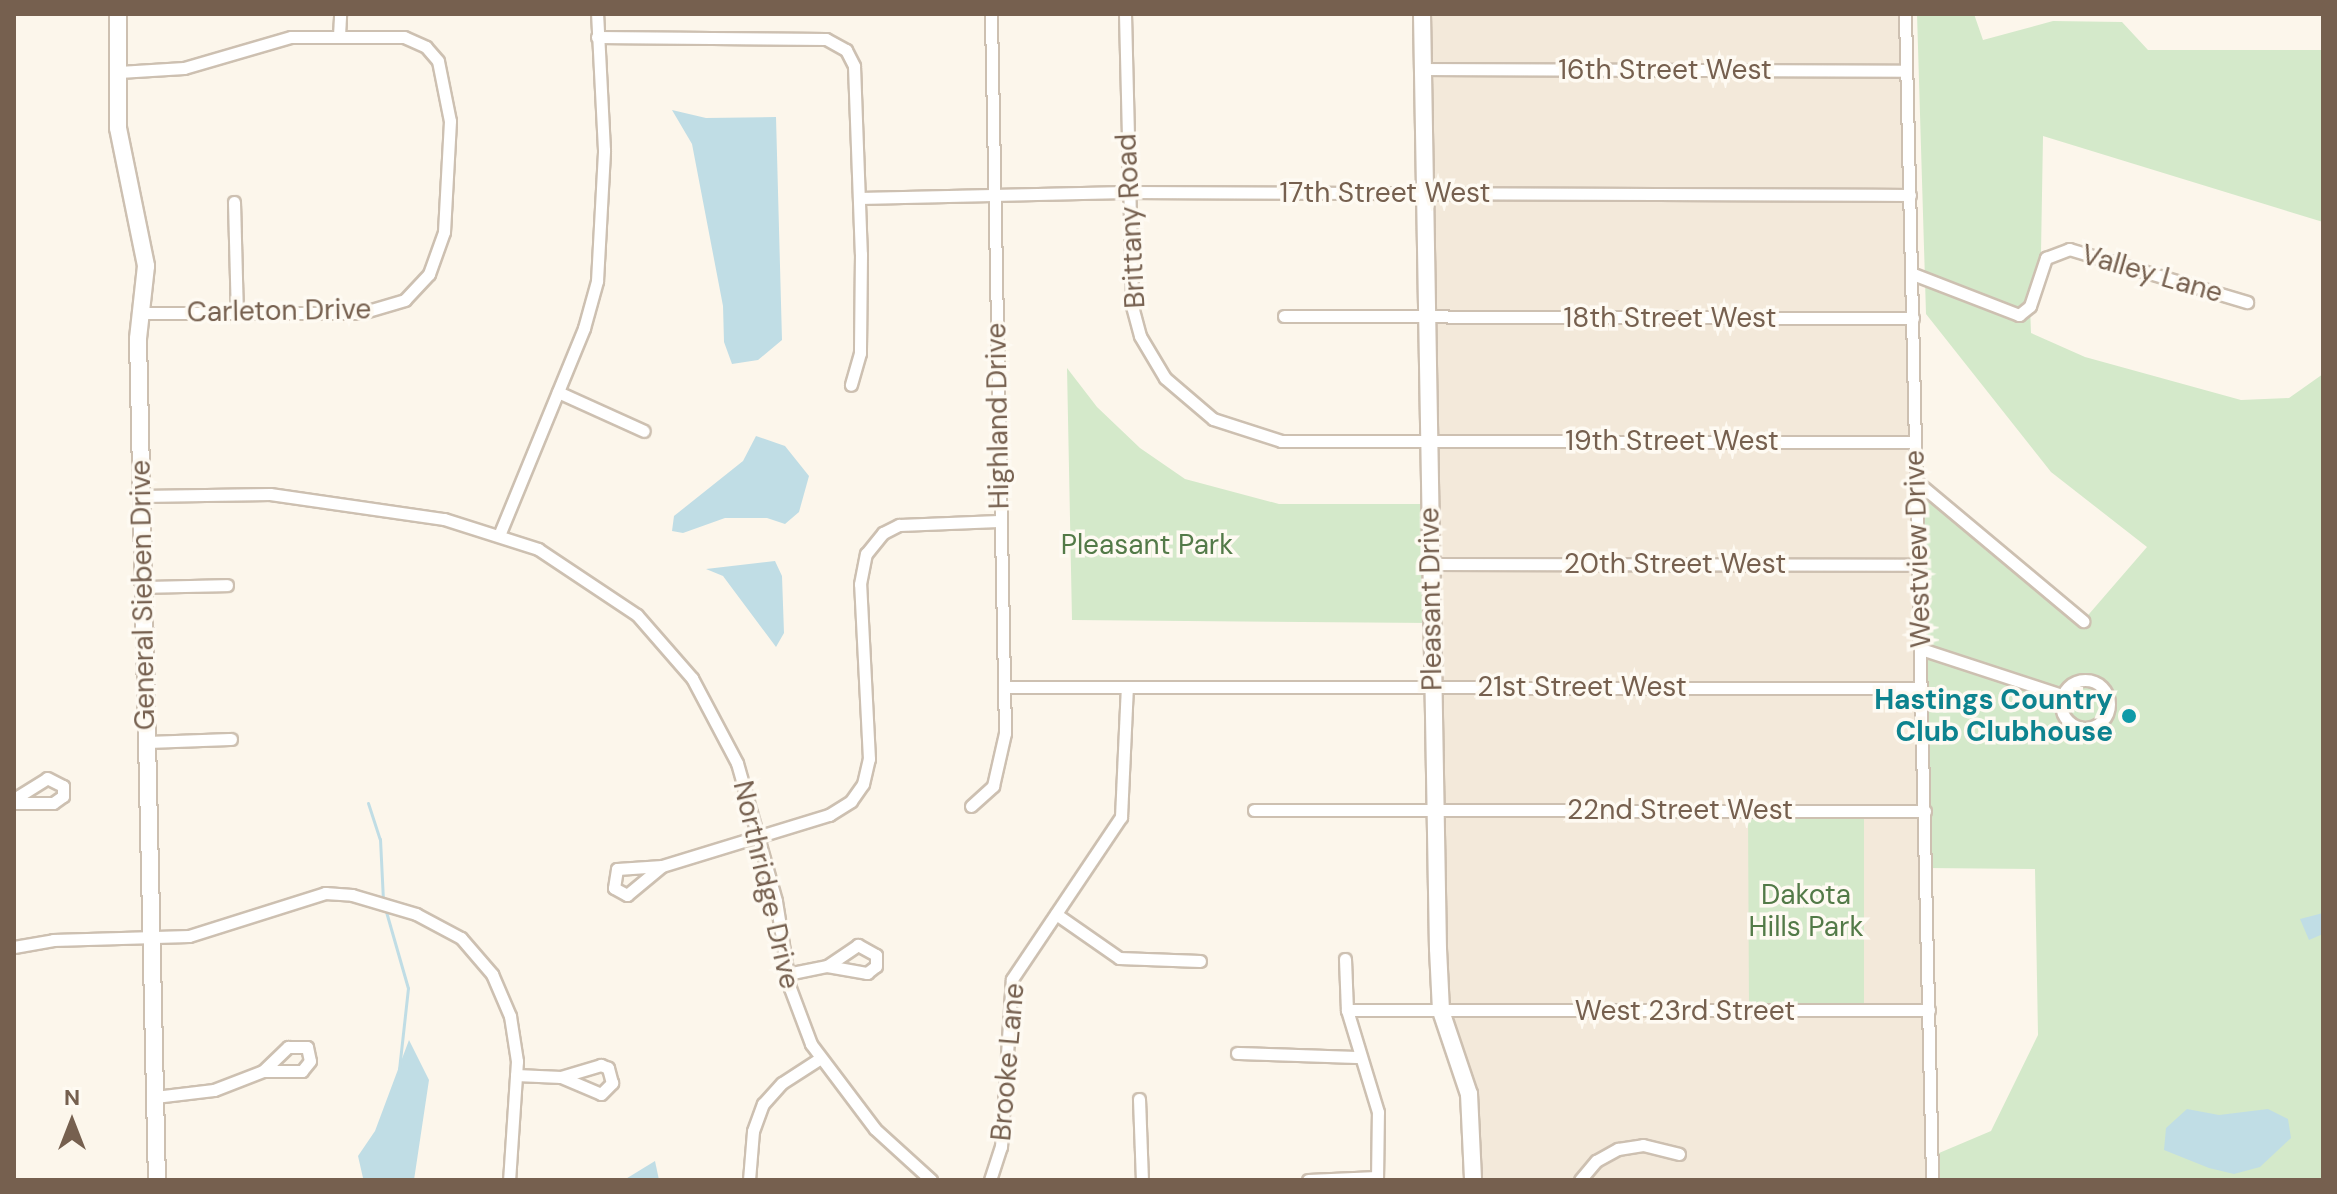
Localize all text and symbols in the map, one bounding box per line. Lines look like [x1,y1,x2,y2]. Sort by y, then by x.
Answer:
street label: 16th Street West [1558,53,1772,87]
street label: Brittany Road [1110,133,1152,309]
street label: 17th Street West [1279,176,1491,210]
street label: Valley Lane [2078,238,2226,310]
street label: Carleton Drive [187,293,371,329]
street label: 18th Street West [1563,301,1777,335]
street label: Highland Drive [980,323,1016,509]
street label: 19th Street West [1565,424,1779,458]
street label: Westview Drive [1898,450,1938,648]
street label: General Sieben Drive [124,459,162,731]
street label: Pleasant Drive [1413,507,1449,691]
park label: Pleasant Park [1061,528,1233,562]
street label: 20th Street West [1564,547,1786,581]
street label: 21st Street West [1477,670,1687,704]
place label: Hastings Country Club Clubhouse [1874,683,2113,749]
marker: Hastings Country Club Clubhouse [2120,707,2138,725]
street label: Northridge Drive [726,778,806,992]
street label: 22nd Street West [1567,793,1793,827]
park label: Dakota Hills Park [1748,878,1864,944]
street label: Brooke Lane [984,982,1032,1142]
street label: West 23rd Street [1575,994,1795,1028]
north arrow [32,1082,112,1162]
text: N [64,1083,80,1112]

